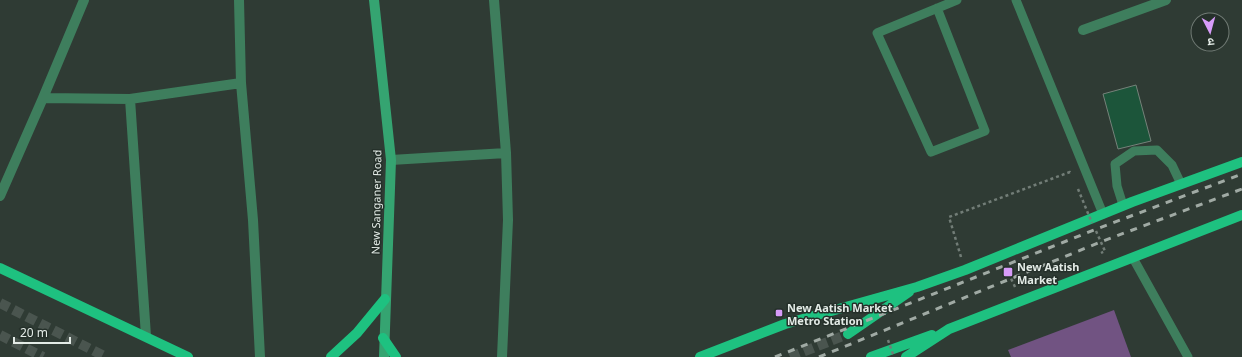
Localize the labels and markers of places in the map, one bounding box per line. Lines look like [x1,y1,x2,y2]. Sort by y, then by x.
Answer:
place label: New Aatish Market [1017,259,1080,287]
marker: New Aatish Market [1002,266,1014,278]
place label: New Aatish Market Metro Station [787,300,893,328]
marker: New Aatish Market Metro Station [774,308,784,318]

